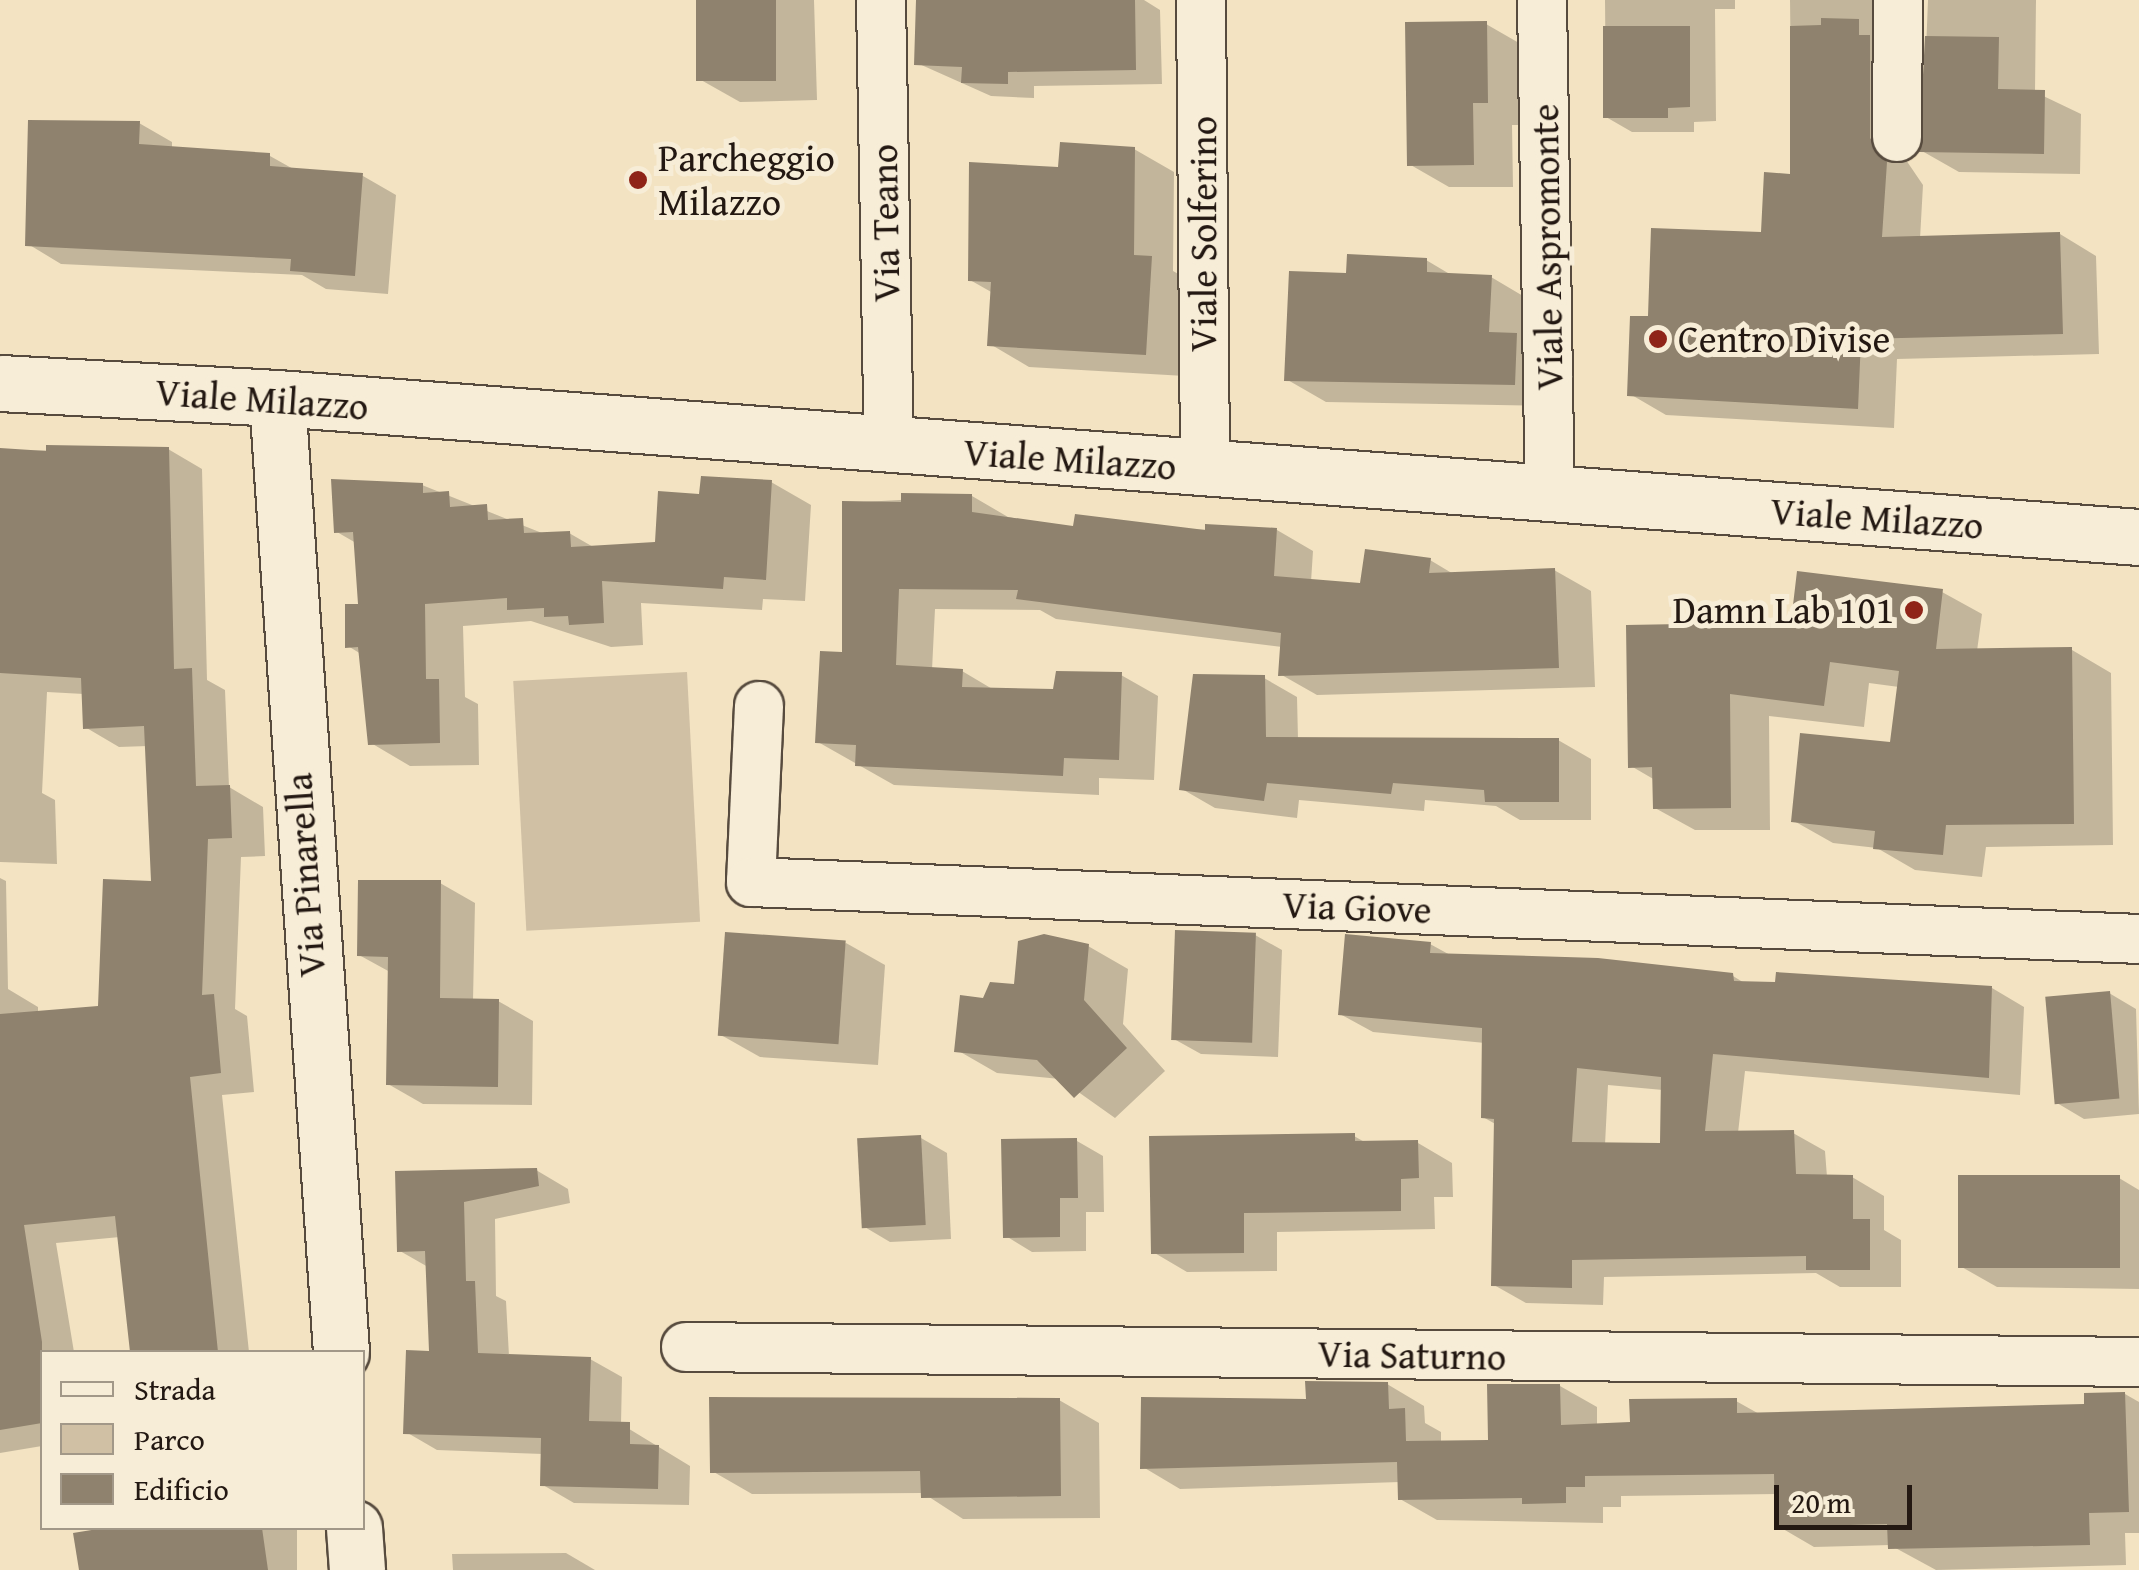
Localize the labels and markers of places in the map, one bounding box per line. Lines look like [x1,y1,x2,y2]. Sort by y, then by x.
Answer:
place label: Parcheggio Milazzo [658,135,835,224]
marker: Parcheggio Milazzo [627,169,649,191]
place label: Centro Divise [1678,316,1890,362]
marker: Centro Divise [1647,328,1669,350]
place label: Damn Lab 101 [1673,587,1894,633]
marker: Damn Lab 101 [1903,599,1925,621]

